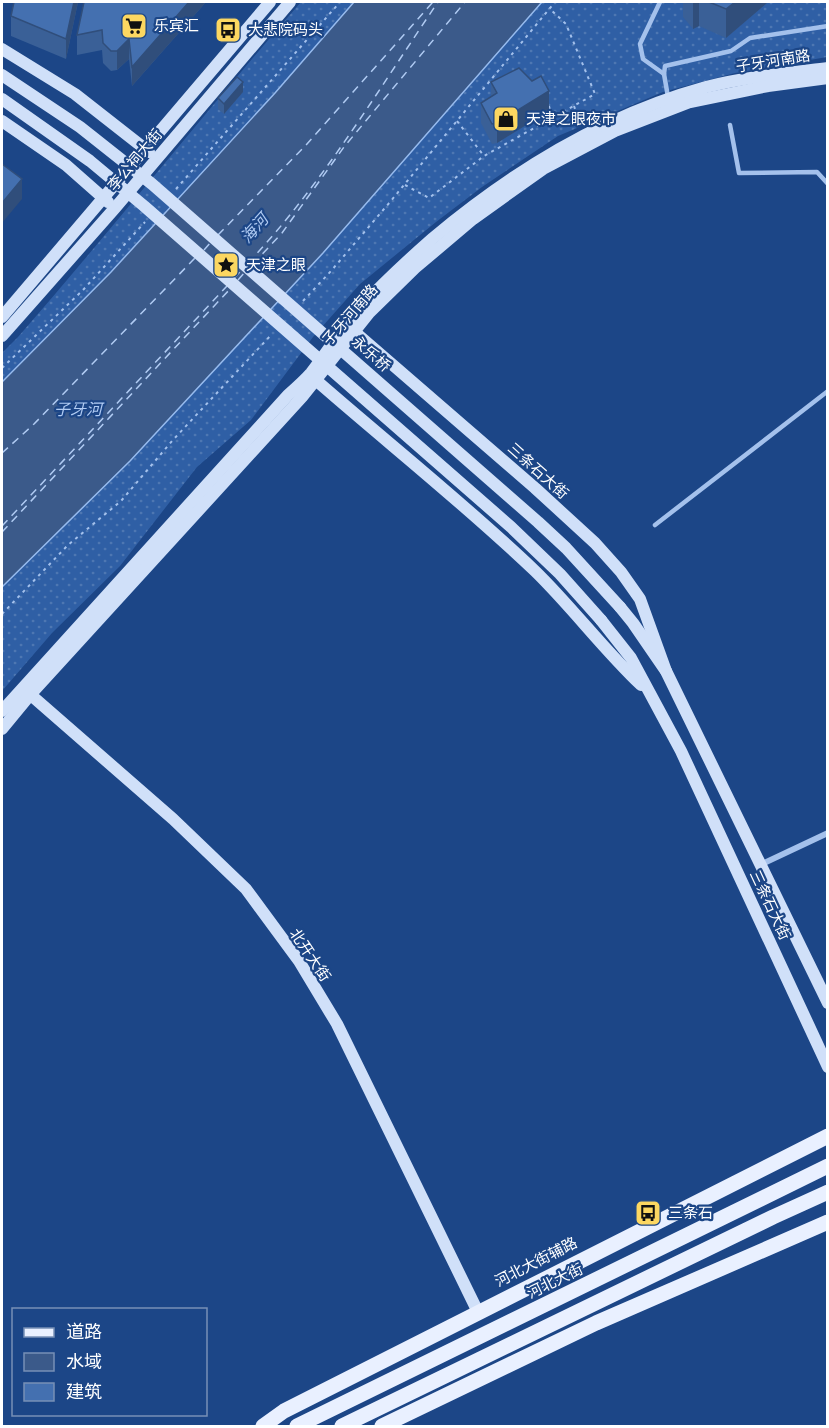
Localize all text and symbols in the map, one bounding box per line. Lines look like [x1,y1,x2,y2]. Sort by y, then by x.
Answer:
supermarket icon: 乐宾汇 [119,11,149,41]
bus stop icon: 大悲院码头 [213,15,243,45]
place label: 乐宾汇 [154,17,199,35]
place label: 大悲院码头 [248,21,323,39]
street label: 子牙河南路 [735,46,811,76]
shop icon: 天津之眼夜市 [491,104,521,134]
place label: 天津之眼夜市 [526,110,616,128]
street label: 李公祠大街 [104,125,166,195]
water label: 海河 [237,208,274,247]
place icon: 天津之眼 [211,250,241,280]
place label: 天津之眼 [246,256,306,274]
street label: 子牙河南路 [319,281,381,349]
street label: 永乐桥 [348,332,394,376]
water label: 子牙河 [54,400,105,419]
street label: 三条石大街 [504,439,572,503]
street label: 三条石大街 [746,867,794,943]
street label: 北开大街 [286,925,334,985]
bus stop icon: 三条石 [633,1198,663,1228]
place label: 三条石 [668,1204,713,1222]
street label: 河北大街辅路 [492,1234,580,1290]
street label: 河北大街 [524,1260,586,1302]
legend [12,1308,207,1416]
text: 道路 [66,1321,102,1343]
text: 水域 [66,1351,102,1373]
text: 建筑 [66,1381,102,1403]

